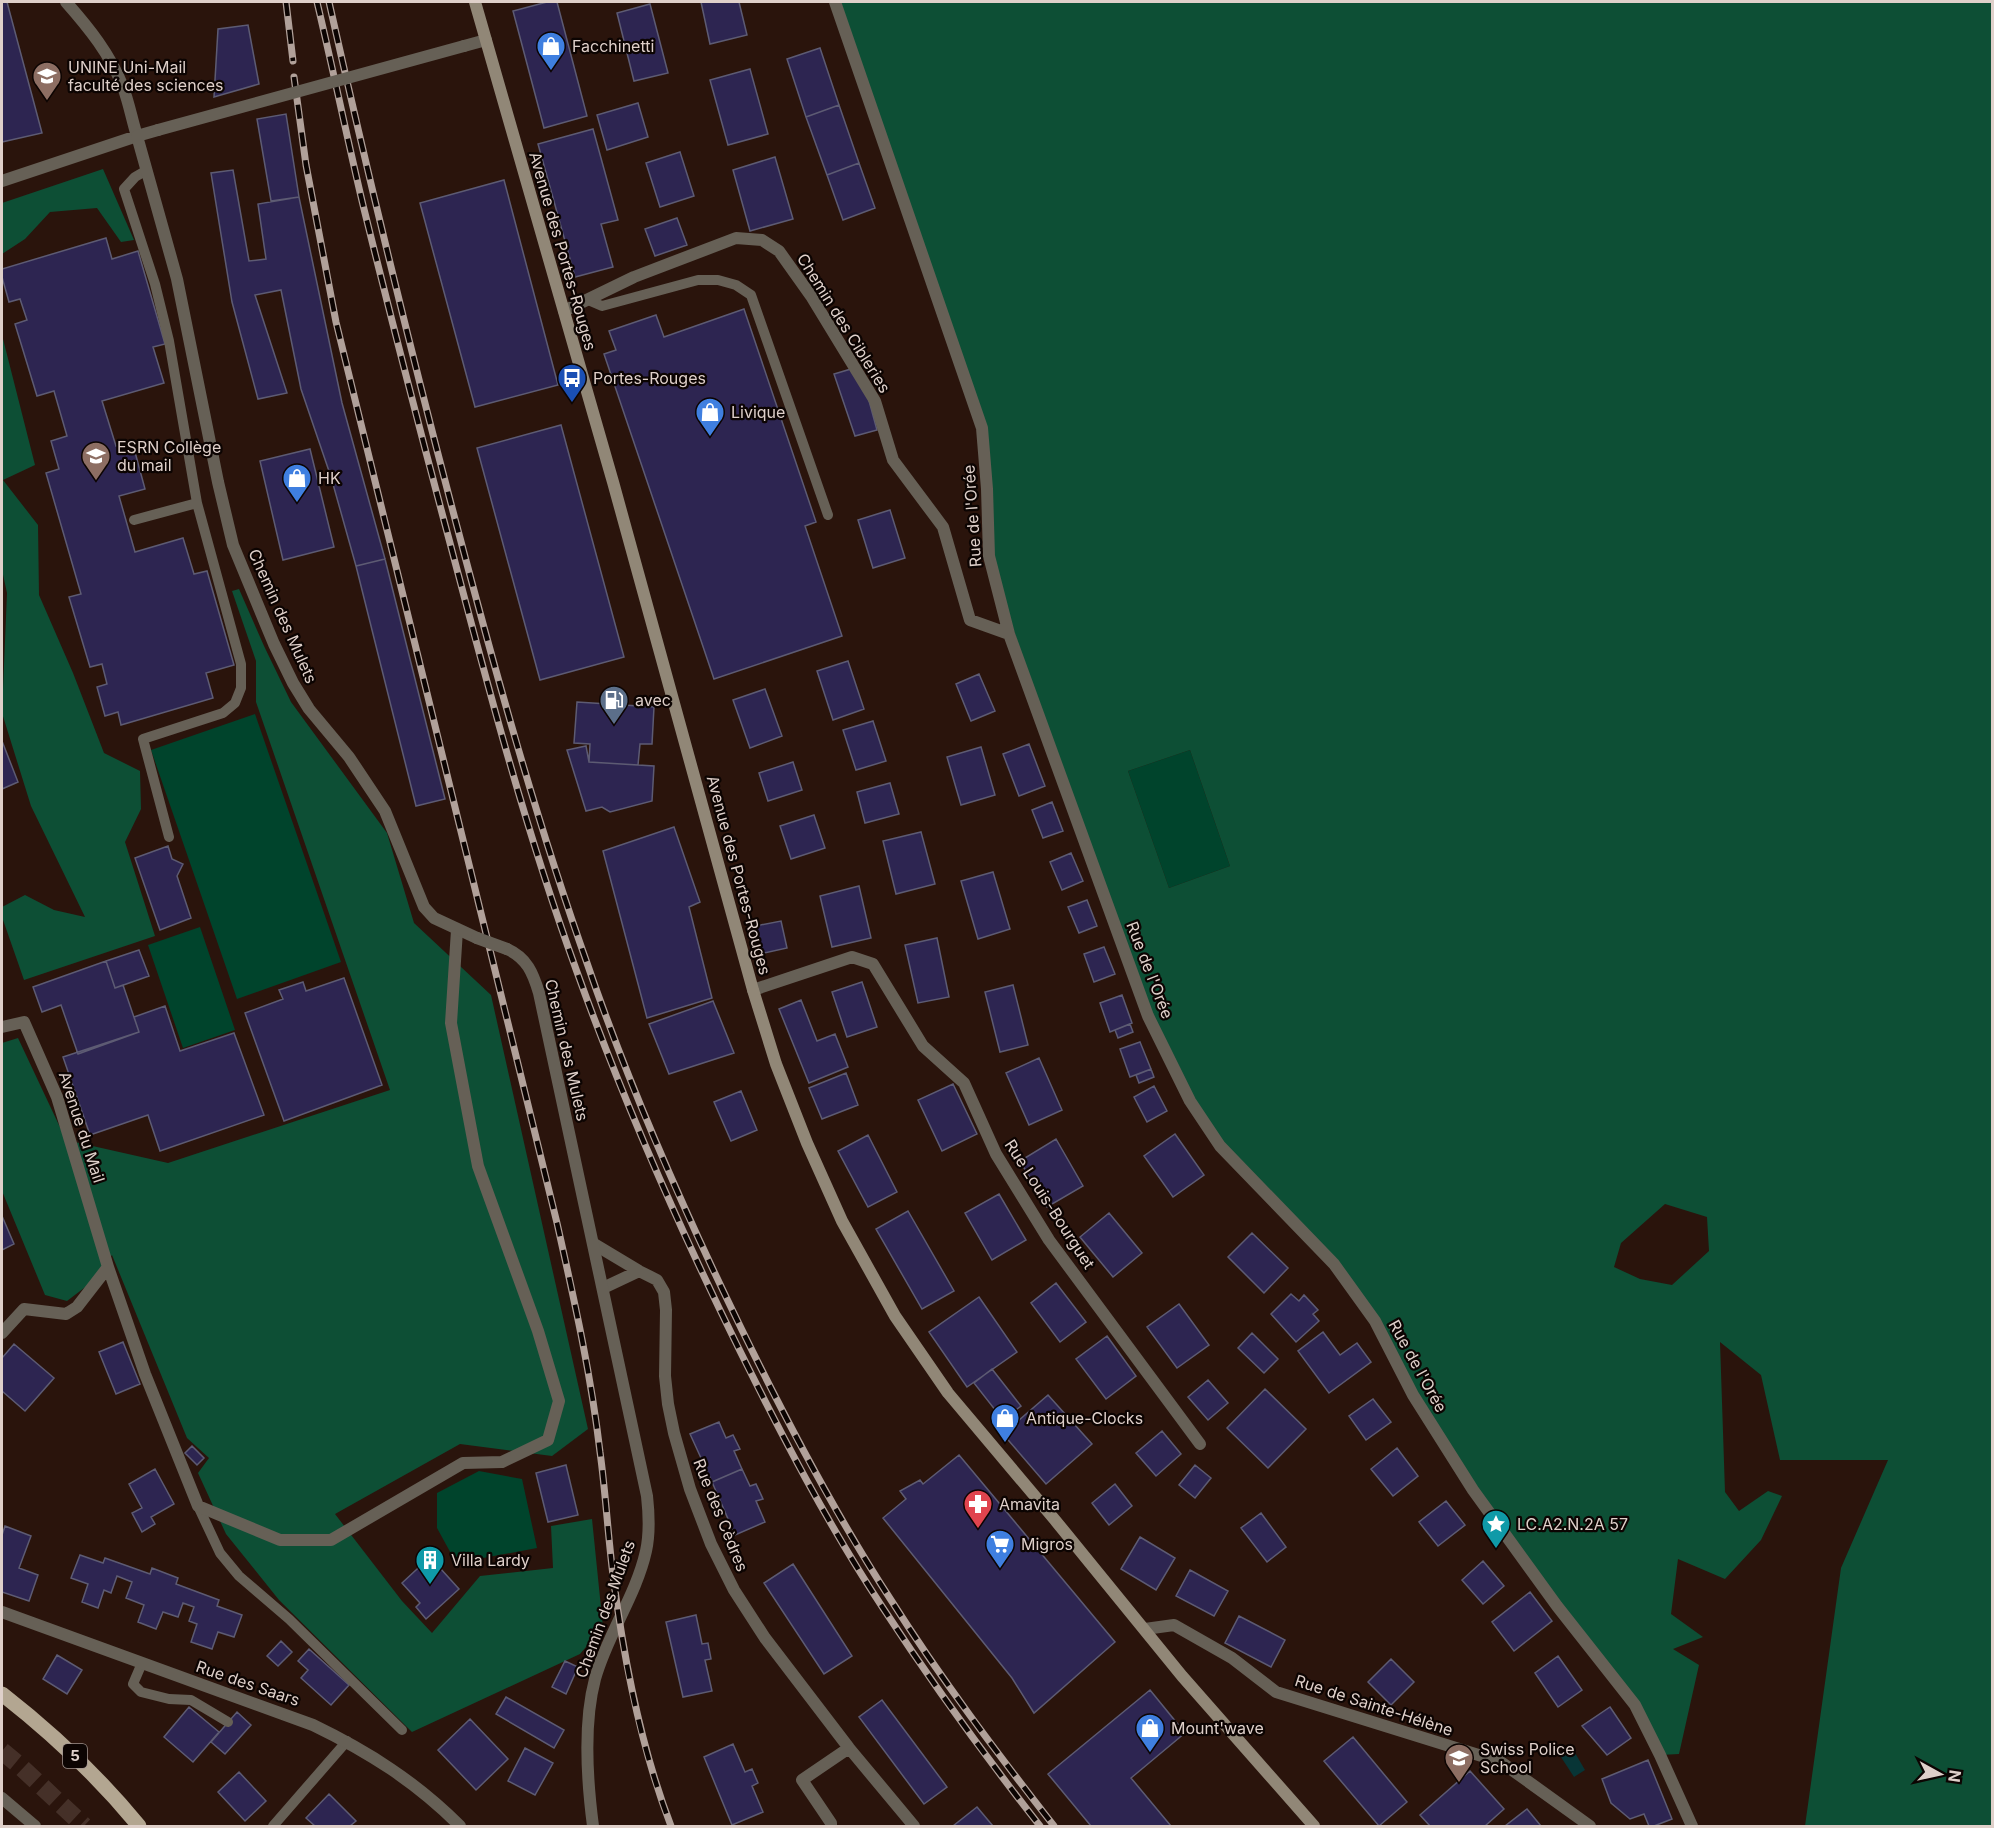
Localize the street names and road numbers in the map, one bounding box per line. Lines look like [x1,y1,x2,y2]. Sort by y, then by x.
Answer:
street label: Avenue des Portes-Rouges [525,149,601,353]
street label: Chemin des Cibleries [793,249,895,397]
street label: Rue de l'Orée [958,464,986,568]
street label: Chemin des Mulets [244,546,322,686]
street label: Avenue des Portes-Rouges [703,773,775,977]
street label: Rue de l'Orée [1122,919,1178,1021]
street label: Chemin des Mulets [541,977,593,1123]
street label: Avenue du Mail [55,1069,109,1185]
street label: Rue Louis-Bourguet [1001,1135,1099,1273]
street label: Rue de l'Orée [1384,1316,1452,1416]
street label: Rue des Cèdres [689,1456,753,1574]
street label: Chemin des Mulets [571,1537,639,1681]
street label: Rue des Saars [194,1656,302,1710]
street label: Rue de Sainte-Hélène [1293,1670,1455,1740]
road number: 5 [63,1744,87,1768]

